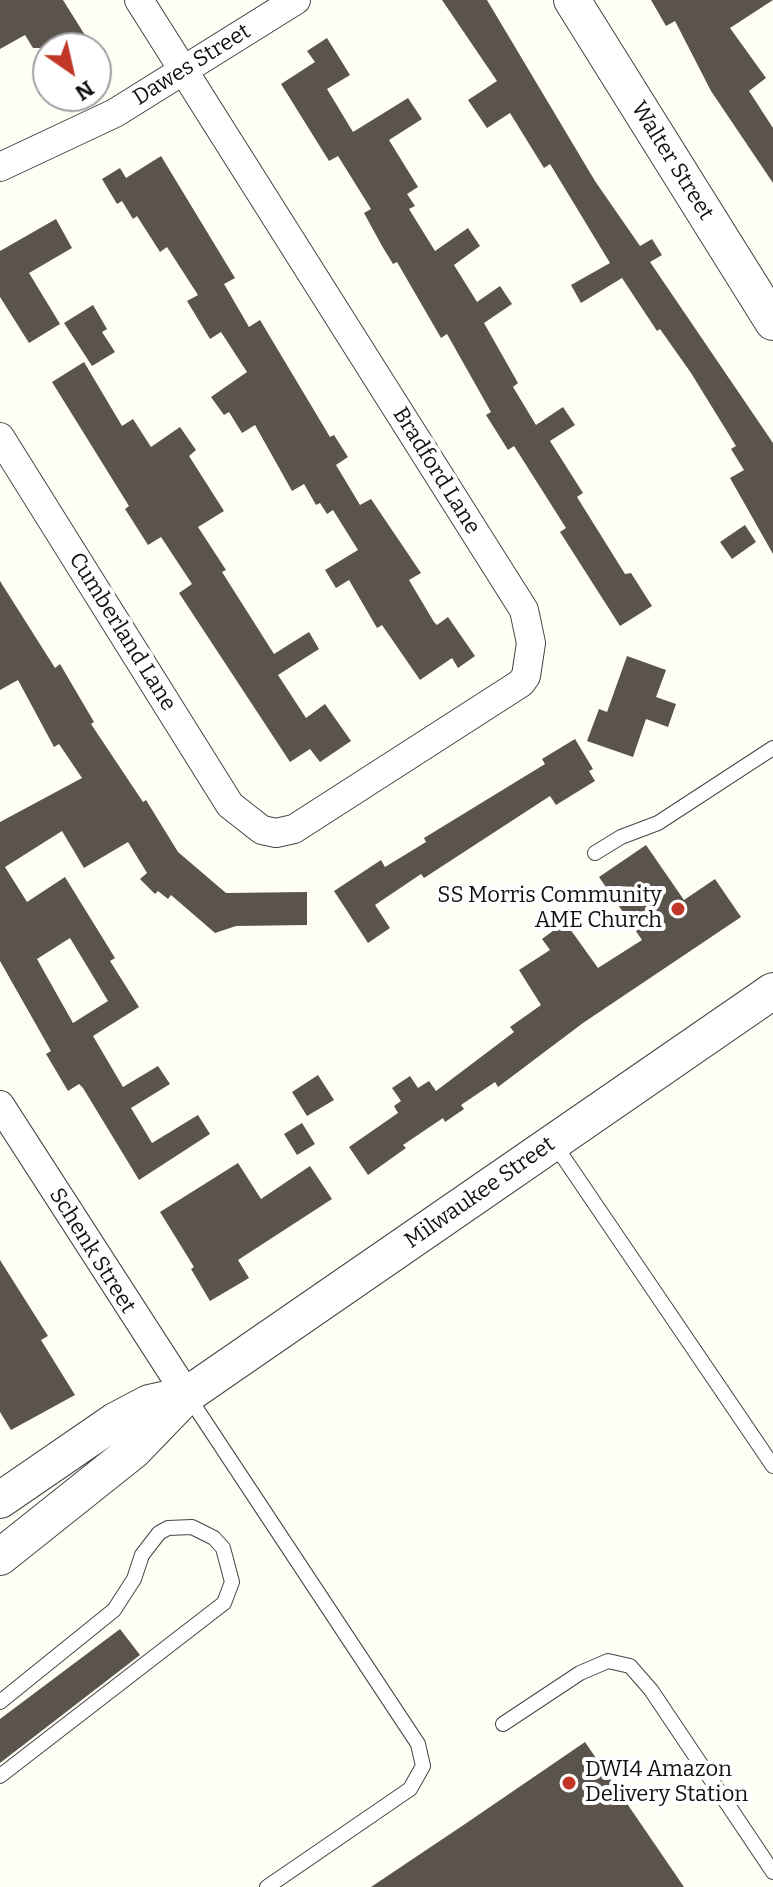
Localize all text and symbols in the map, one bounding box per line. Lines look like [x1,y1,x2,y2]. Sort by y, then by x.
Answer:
street label: Dawes Street [129,19,255,111]
north arrow [32,32,112,112]
text: N [70,75,99,107]
street label: Walter Street [625,97,719,225]
street label: Bradford Lane [387,403,485,539]
street label: Cumberland Lane [63,548,181,716]
place label: SS Morris Community AME Church [437,883,662,934]
marker: SS Morris Community AME Church [669,900,687,918]
street label: Milwaukee Street [400,1131,560,1255]
street label: Schenk Street [43,1184,141,1318]
place label: DWI4 Amazon Delivery Station [585,1757,748,1808]
marker: DWI4 Amazon Delivery Station [560,1774,578,1792]

